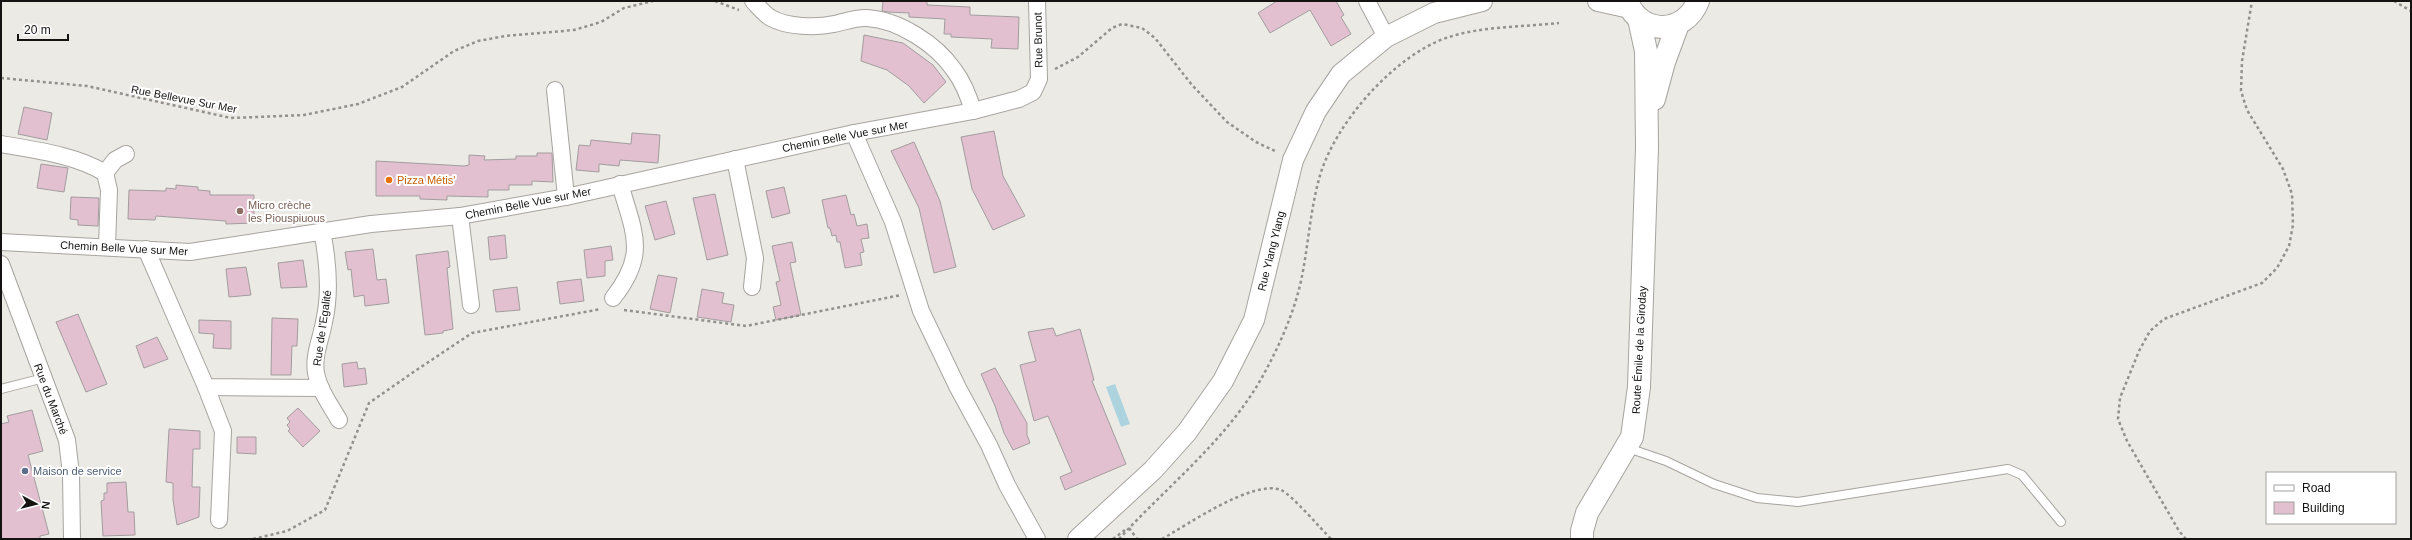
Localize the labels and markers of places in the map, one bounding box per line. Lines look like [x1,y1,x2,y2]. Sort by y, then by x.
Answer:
place label: Pizza Métis' [397,174,455,186]
marker: Pizza Métis' [384,175,394,185]
place label: Micro crèche les Piouspiuous [248,199,326,224]
marker: Micro crèche les Piouspiuous [235,206,245,216]
place label: Maison de service [33,465,122,477]
marker: Maison de service [20,466,30,476]

